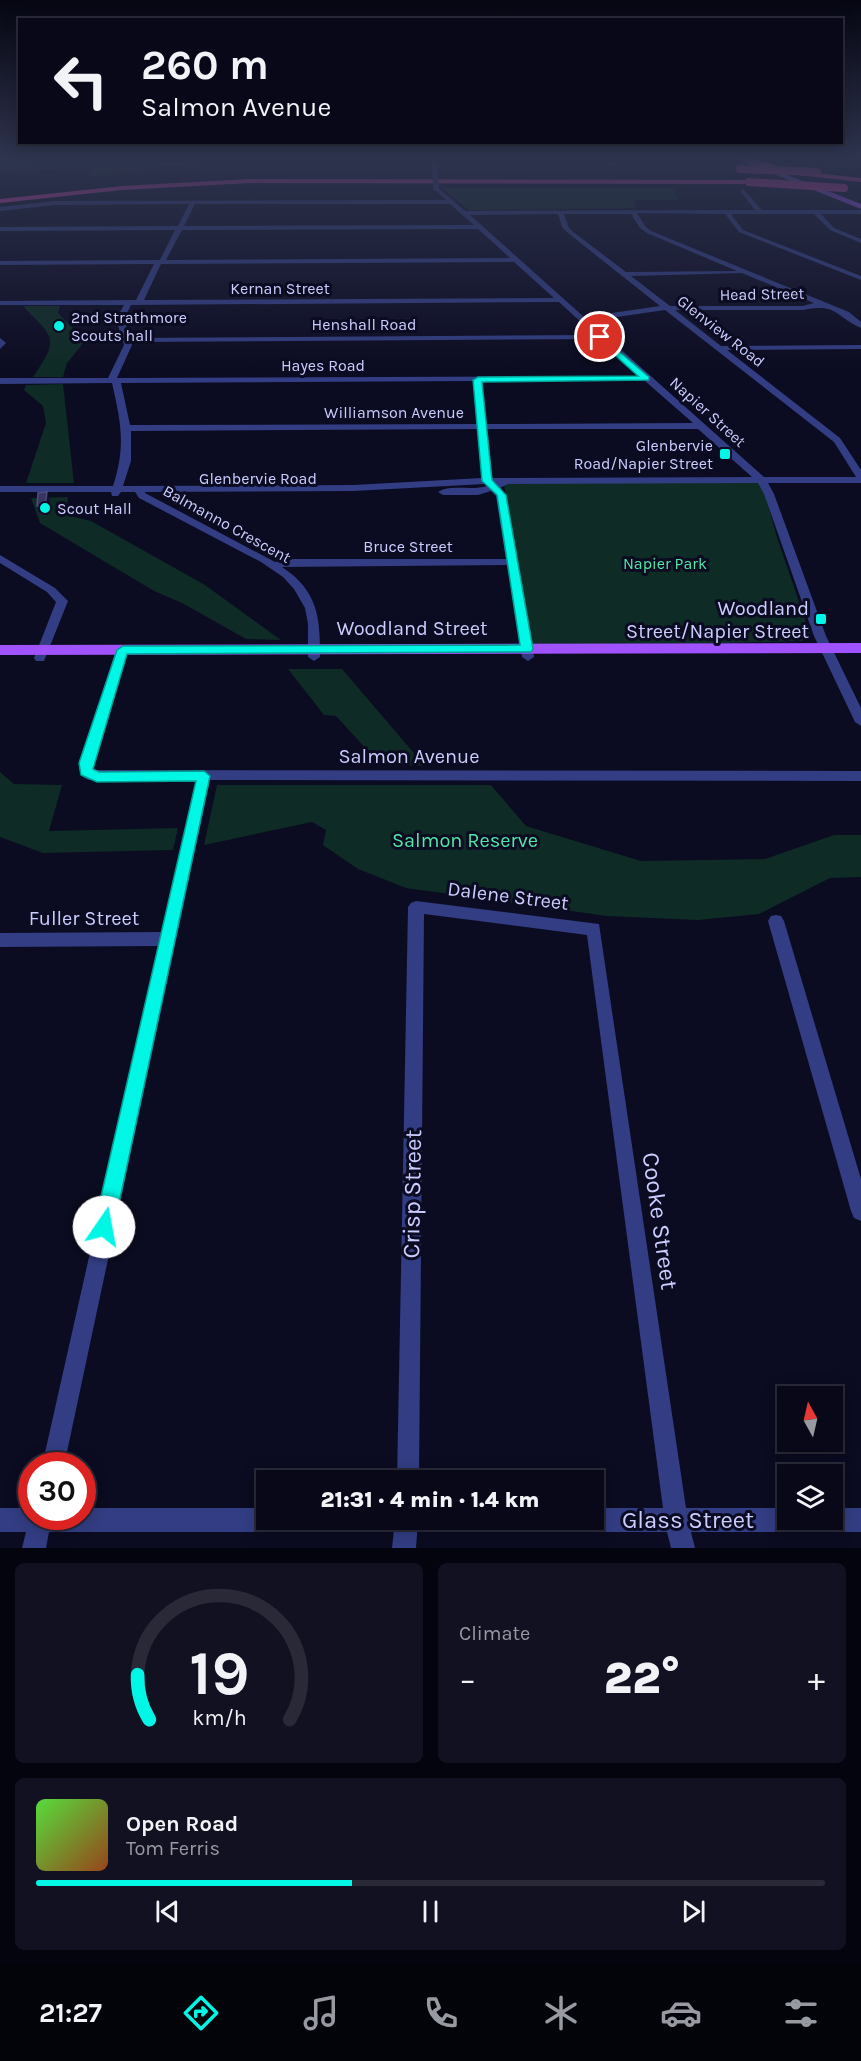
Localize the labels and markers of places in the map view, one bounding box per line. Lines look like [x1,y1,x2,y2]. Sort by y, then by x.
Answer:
place label: 2nd Strathmore Scouts hall [71,308,187,345]
pin [574,311,625,362]
marker: 2nd Strathmore Scouts hall [52,319,66,333]
place label: Glenbervie Road/Napier Street [574,436,713,473]
marker: Glenbervie Road/Napier Street [718,447,732,461]
place label: Scout Hall [57,499,132,518]
marker: Scout Hall [38,501,52,515]
place label: Woodland Street/Napier Street [626,597,809,643]
marker: Woodland Street/Napier Street [814,612,828,626]

